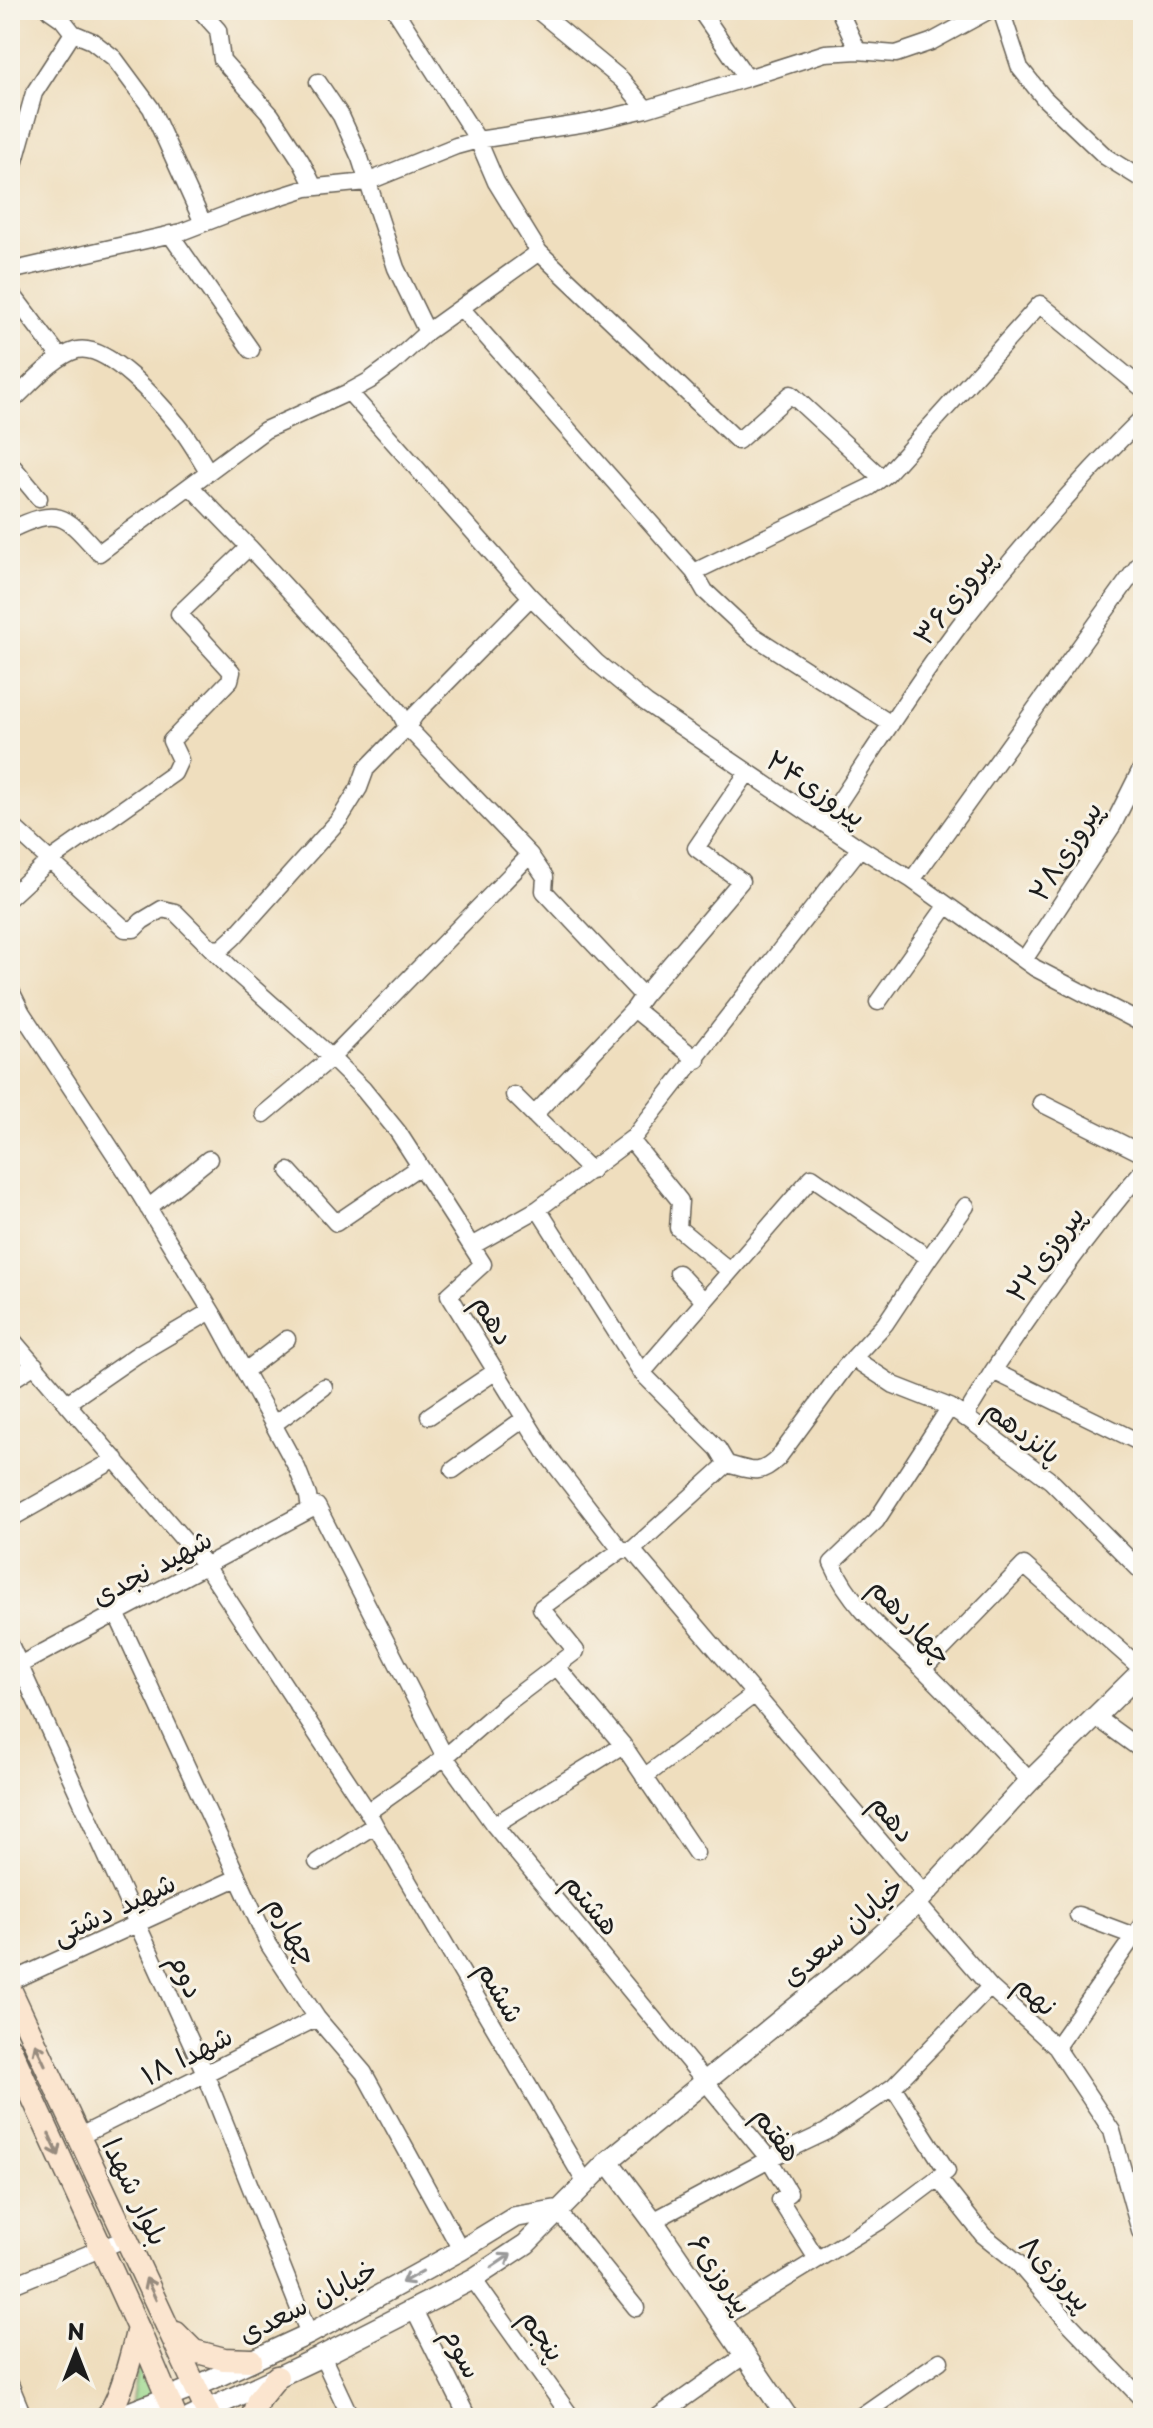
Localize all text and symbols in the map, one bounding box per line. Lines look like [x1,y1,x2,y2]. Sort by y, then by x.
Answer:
street label: پیروزی۳۶ [901,538,1005,654]
street label: پیروزی۲۴ [758,738,876,836]
street label: پیروزی۲۸ [1016,791,1112,909]
street label: پیروزی۲۲ [994,1196,1094,1310]
street label: دهم [461,1285,527,1354]
street label: پانزدهم [975,1387,1072,1475]
street label: شهید نجدی [83,1516,219,1616]
street label: چهاردهم [858,1566,964,1675]
street label: دهم [859,1783,927,1852]
street label: شهید دشتی [44,1859,182,1955]
street label: هشتم [552,1862,632,1945]
street label: خیابان سعدی [770,1864,912,1996]
street label: چهارم [255,1887,331,1974]
street label: دوم [157,1945,217,2006]
street label: ششم [465,1952,537,2031]
street label: نهم [1004,1963,1068,2027]
street label: شهدا ۱۸ [133,2013,239,2095]
one-way arrow [32,2042,47,2066]
street label: هفتم [742,2096,814,2171]
street label: بلوار شهدا [92,2130,182,2252]
one-way arrow [47,2132,62,2156]
street label: پیروزی۸ [1010,2223,1104,2321]
street label: پیروزی۶ [679,2224,765,2322]
street label: خیابان سعدی [230,2246,384,2354]
one-way arrow [489,2253,511,2269]
one-way arrow [400,2270,424,2286]
one-way arrow [142,2278,157,2302]
street label: پنجم [509,2299,578,2371]
north arrow [36,2312,116,2392]
text: N [67,2314,85,2347]
street label: سوم [431,2319,495,2386]

